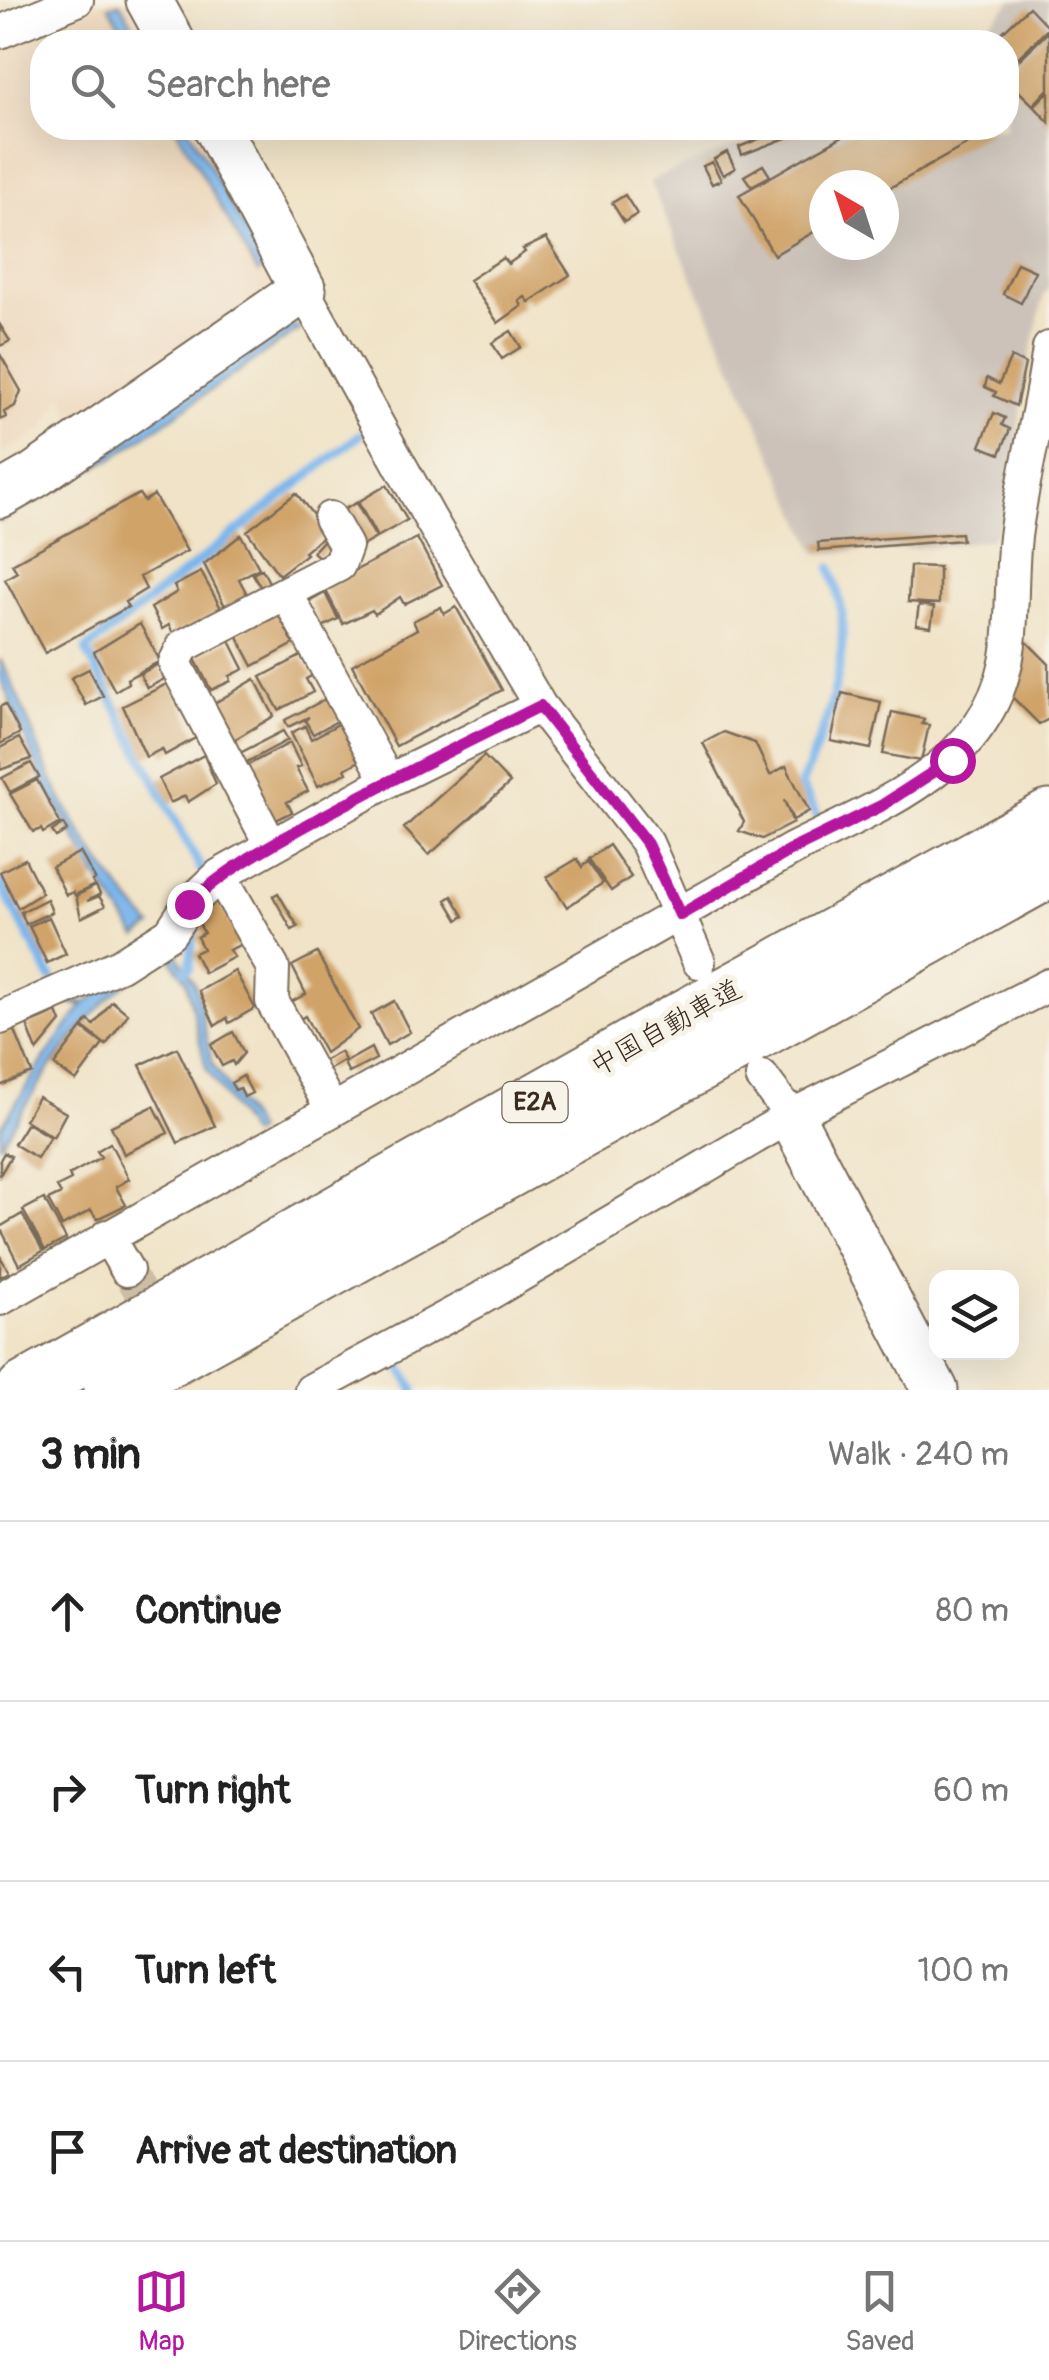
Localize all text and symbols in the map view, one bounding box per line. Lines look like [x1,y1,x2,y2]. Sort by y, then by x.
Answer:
search box [30,30,1019,140]
icon: search [65,58,120,113]
text: Search here [145,61,331,109]
north arrow [809,170,899,260]
route start [930,738,976,784]
route end [167,882,213,928]
street label: 中国自動車道 [584,972,748,1084]
road number: E2A [502,1082,568,1122]
map controls [929,1270,1019,1360]
button: layers [929,1270,1019,1360]
text: 3 min [40,1429,141,1481]
text: Walk · 240 m [828,1435,1009,1475]
icon: ahead [40,1584,95,1639]
text: Continue [135,1587,281,1635]
text: 80 m [936,1591,1009,1631]
icon: right [40,1764,95,1819]
text: Turn right [135,1767,290,1815]
text: 60 m [933,1771,1009,1811]
icon: left [40,1944,95,1999]
text: Turn left [135,1947,276,1995]
text: 100 m [917,1951,1009,1991]
icon: arrive [40,2124,95,2179]
text: Arrive at destination [135,2127,457,2175]
tab: Map [134,2264,189,2359]
tab: Directions [458,2264,577,2359]
tab: Saved [845,2264,915,2359]

